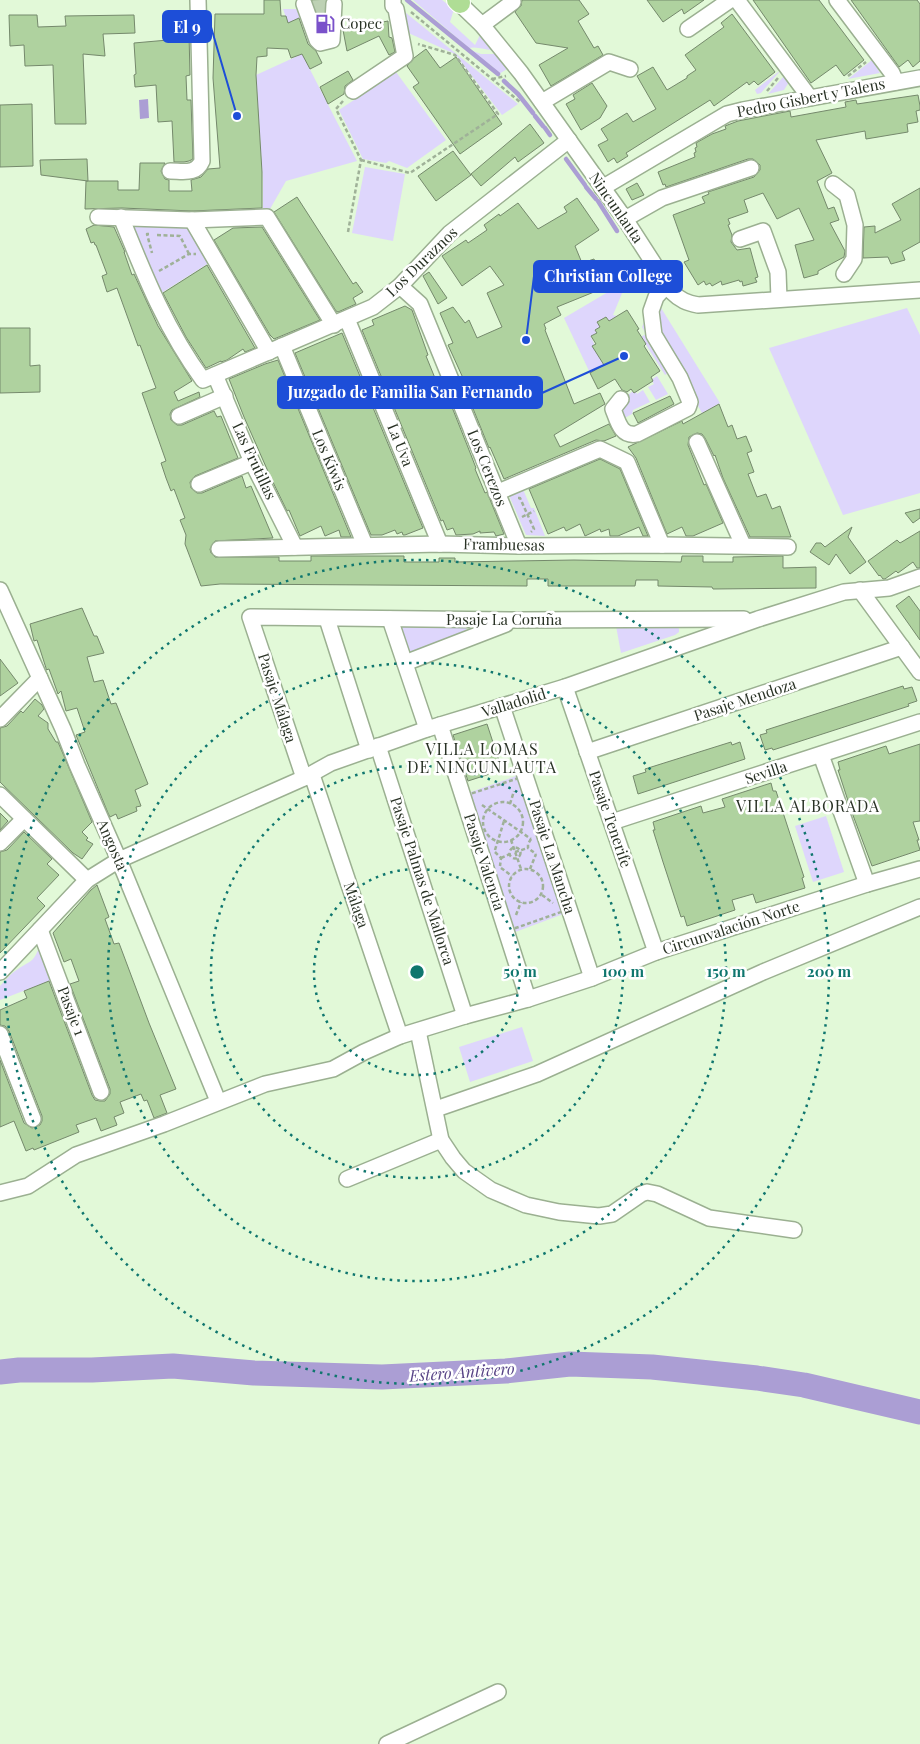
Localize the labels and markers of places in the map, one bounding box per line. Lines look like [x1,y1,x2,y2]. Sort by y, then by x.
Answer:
callout: El 9 [163,11,211,42]
fuel station icon: Copec [314,13,336,35]
place label: Copec [340,13,382,33]
callout: Christian College [534,261,682,292]
callout: Juzgado de Familia San Fernando [278,377,542,408]
centre of rings [408,963,426,981]

